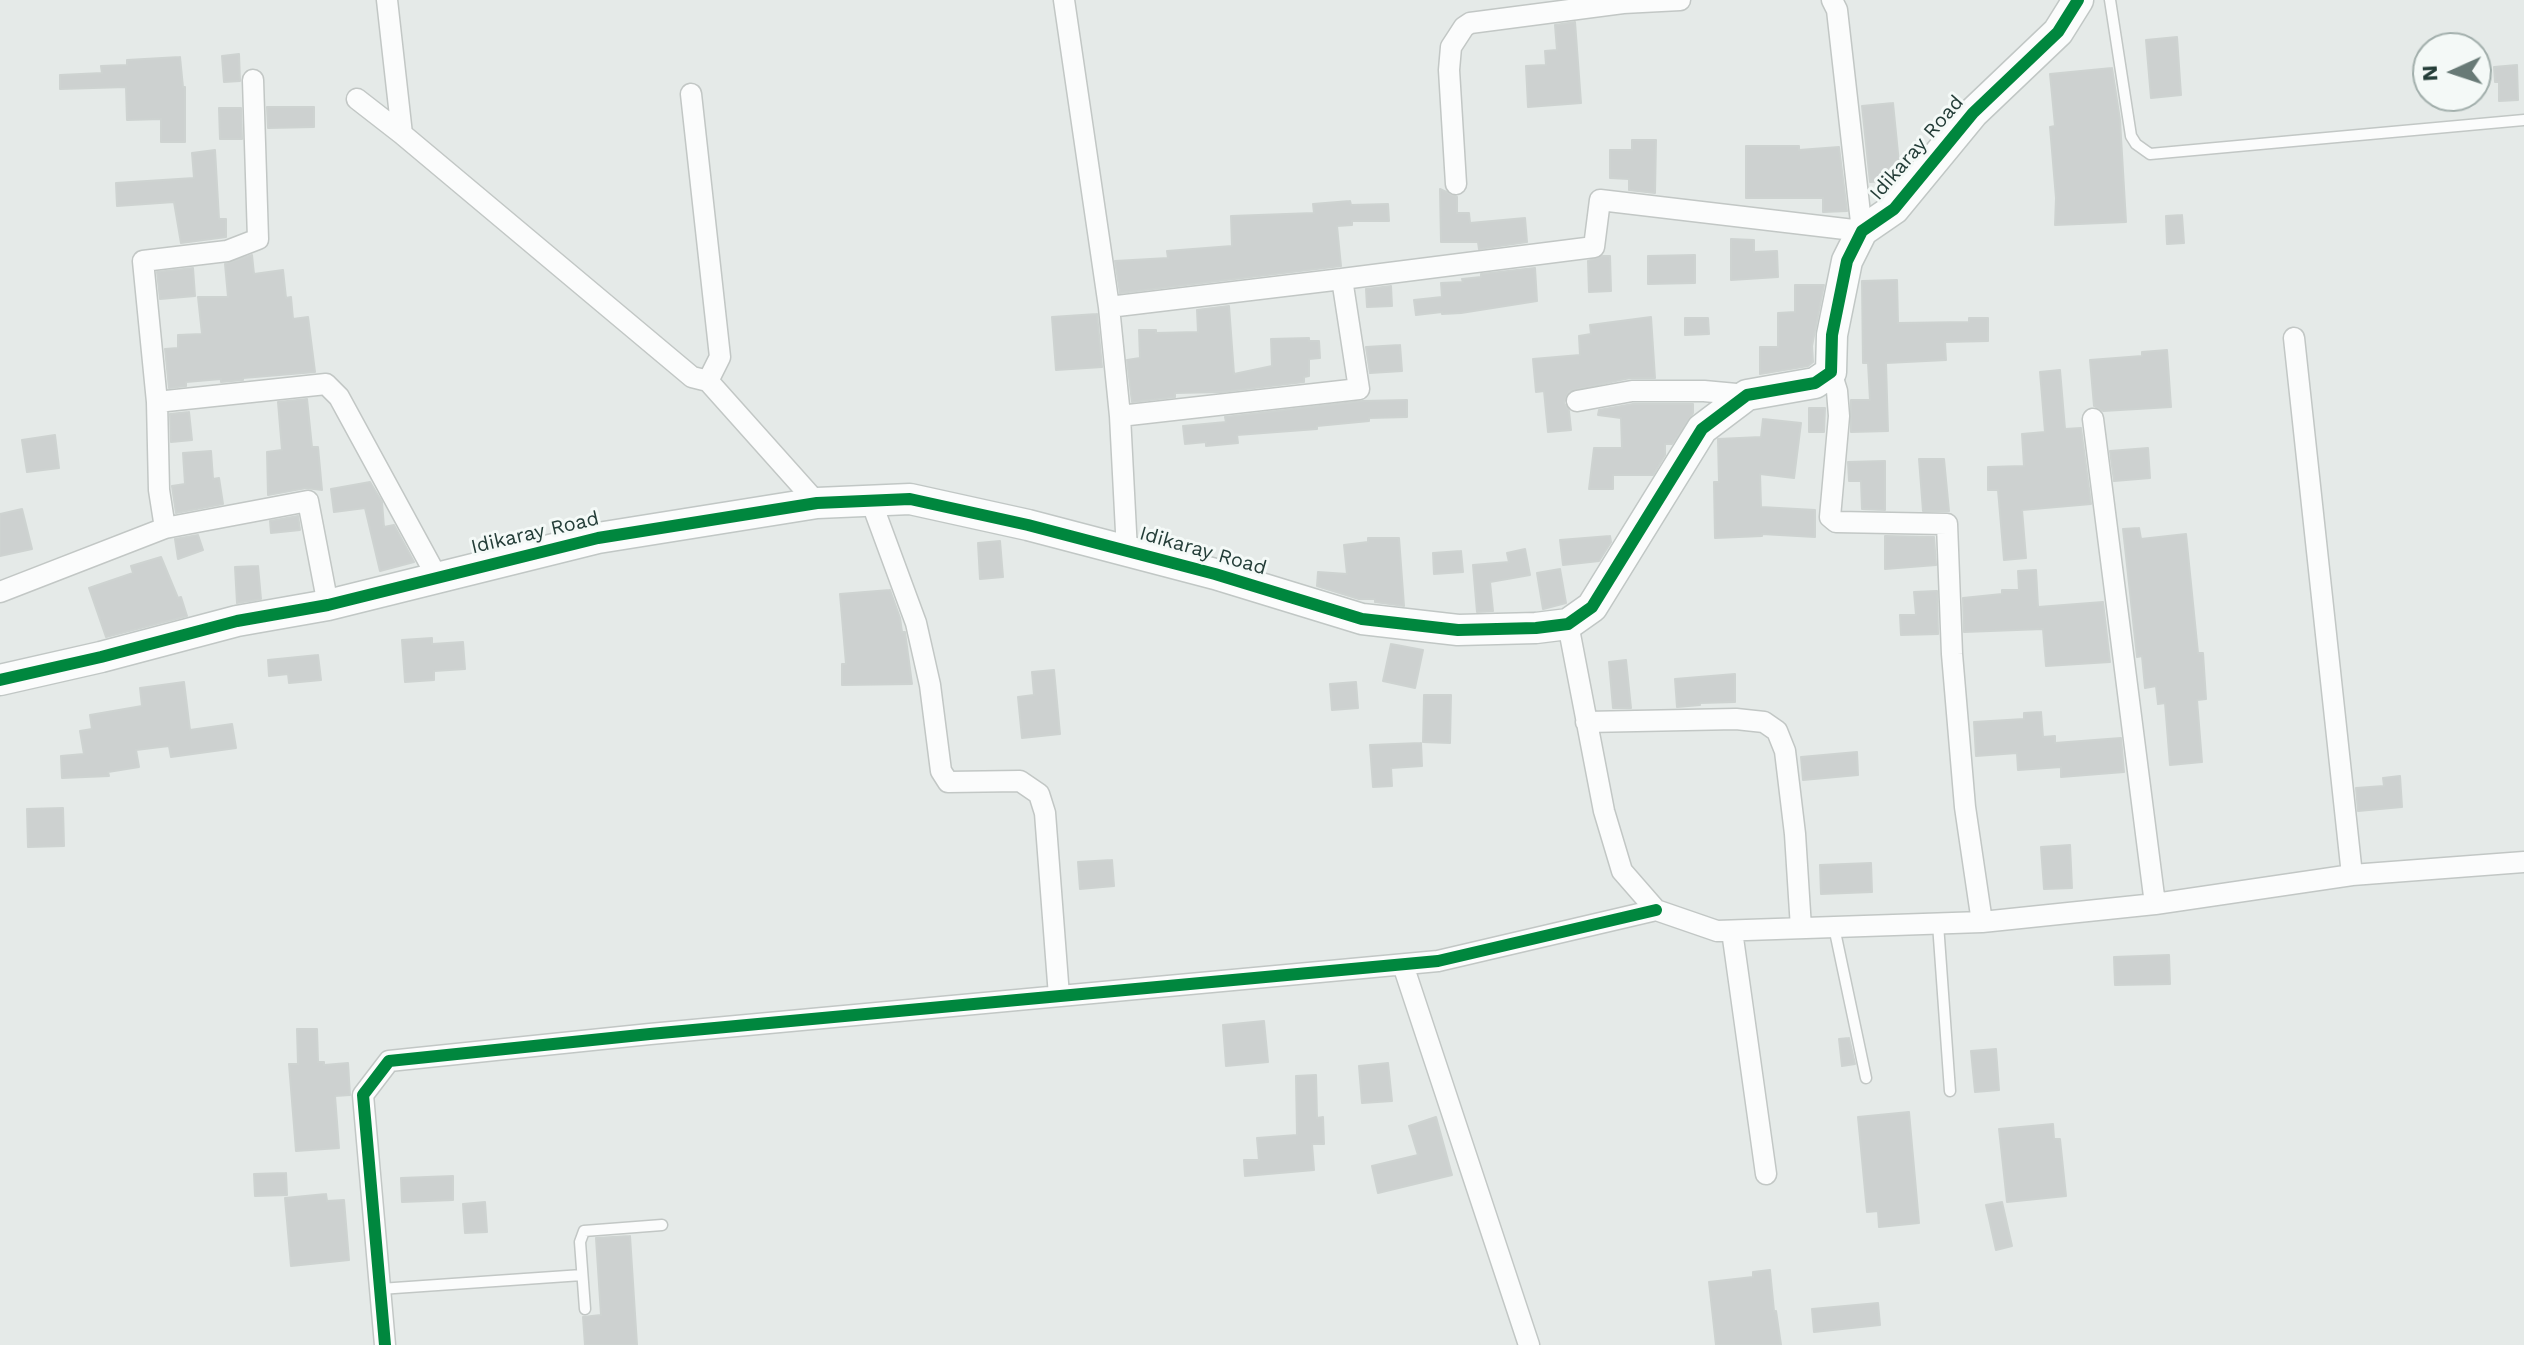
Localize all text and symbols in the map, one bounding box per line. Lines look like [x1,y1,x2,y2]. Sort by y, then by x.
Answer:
north arrow [2412,32,2492,112]
text: N [2417,64,2442,82]
street label: Idikaray Road [1865,91,1969,205]
street label: Idikaray Road [469,507,601,559]
street label: Idikaray Road [1137,521,1269,581]

